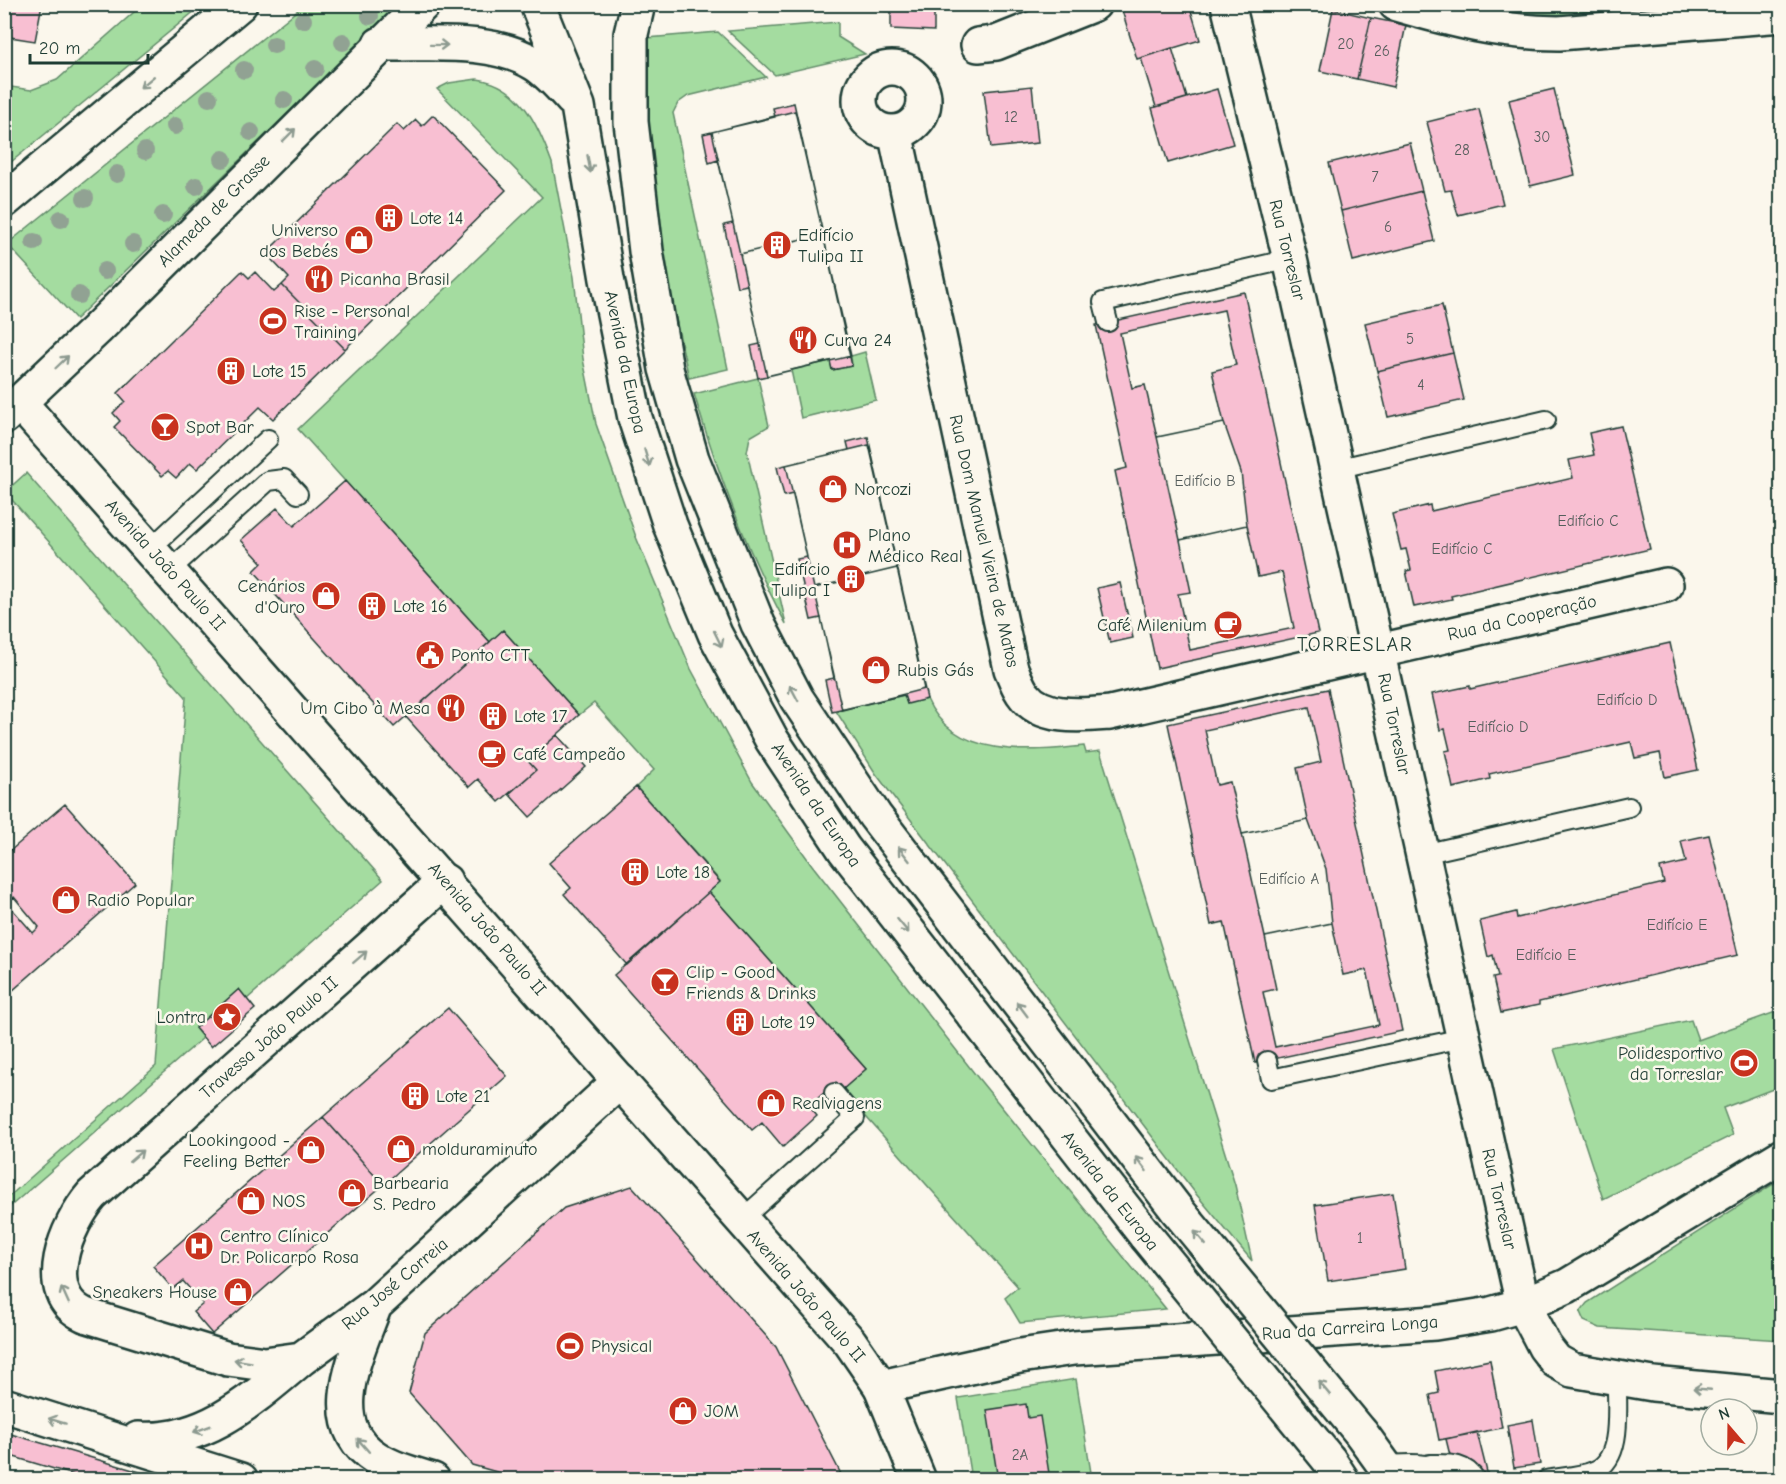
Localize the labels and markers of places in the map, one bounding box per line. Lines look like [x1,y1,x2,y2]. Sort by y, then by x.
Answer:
building icon: Lote 14 [373,202,405,234]
place label: Lote 14 [410,208,464,229]
place label: Universo dos Bebés [259,220,338,262]
shop icon: Universo dos Bebés [343,224,375,256]
place label: Edifício Tulipa II [798,225,864,267]
building icon: Edifício Tulipa II [761,229,793,261]
restaurant icon: Picanha Brasil [303,263,335,295]
place label: Picanha Brasil [340,269,450,290]
place label: Rise - Personal Training [294,301,410,343]
sports icon: Rise - Personal Training [257,305,289,337]
restaurant icon: Curva 24 [787,324,819,356]
place label: Curva 24 [824,330,892,351]
building icon: Lote 15 [215,355,247,387]
place label: Lote 15 [252,361,307,382]
bar icon: Spot Bar [149,411,181,443]
place label: Spot Bar [186,417,254,438]
shop icon: Norcozi [817,473,849,505]
place label: Norcozi [854,479,912,500]
place label: Plano Médico Real [868,525,963,567]
hospital icon: Plano Médico Real [831,529,863,561]
place label: Edifício Tulipa I [771,559,830,601]
building icon: Edifício Tulipa I [835,563,867,595]
place label: Cenários d'Ouro [238,576,305,618]
shop icon: Cenários d'Ouro [310,580,342,612]
building icon: Lote 16 [356,590,388,622]
place label: Lote 16 [393,596,448,617]
cafe icon: Café Milenium [1212,609,1244,641]
place label: Café Milenium [1097,615,1207,636]
public building icon: Ponto CTT [414,639,446,671]
place label: Ponto CTT [451,645,531,666]
shop icon: Rubis Gás [860,654,892,686]
place label: Rubis Gás [897,660,974,681]
restaurant icon: Um Cibo à Mesa [435,692,467,724]
place label: Um Cibo à Mesa [300,698,430,719]
building icon: Lote 17 [477,700,509,732]
place label: Lote 17 [514,706,568,727]
cafe icon: Café Campeão [476,738,508,770]
place label: Café Campeão [513,744,625,765]
building icon: Lote 18 [619,856,651,888]
place label: Lote 18 [656,862,710,883]
shop icon: Radio Popular [50,884,82,916]
place label: Radio Popular [87,890,195,911]
place label: Clip - Good Friends & Drinks [686,962,816,1004]
bar icon: Clip - Good Friends & Drinks [649,966,681,998]
place icon: Lontra [211,1001,243,1033]
building icon: Lote 19 [724,1006,756,1038]
place label: Lontra [157,1007,206,1028]
place label: Lote 19 [761,1012,815,1033]
place label: Polidesportivo da Torreslar [1618,1043,1724,1085]
sports icon: Polidesportivo da Torreslar [1728,1047,1760,1079]
building icon: Lote 21 [399,1080,431,1112]
place label: Lote 21 [436,1086,490,1107]
shop icon: Realviagens [755,1087,787,1119]
place label: Realviagens [792,1093,882,1114]
place label: Lookingood - Feeling Better [183,1130,291,1172]
shop icon: molduraminuto [385,1133,417,1165]
shop icon: Lookingood - Feeling Better [295,1134,327,1166]
place label: molduraminuto [422,1139,537,1160]
place label: Barbearia S. Pedro [373,1173,449,1215]
shop icon: Barbearia S. Pedro [336,1177,368,1209]
shop icon: NOS [235,1185,267,1217]
place label: NOS [272,1191,305,1212]
place label: Centro Clínico Dr. Policarpo Rosa [220,1226,359,1268]
hospital icon: Centro Clínico Dr. Policarpo Rosa [183,1230,215,1262]
shop icon: Sneakers House [222,1276,254,1308]
place label: Sneakers House [93,1282,217,1303]
sports icon: Physical [554,1330,586,1362]
place label: Physical [591,1336,652,1357]
shop icon: JOM [667,1395,699,1427]
place label: JOM [704,1401,739,1422]

